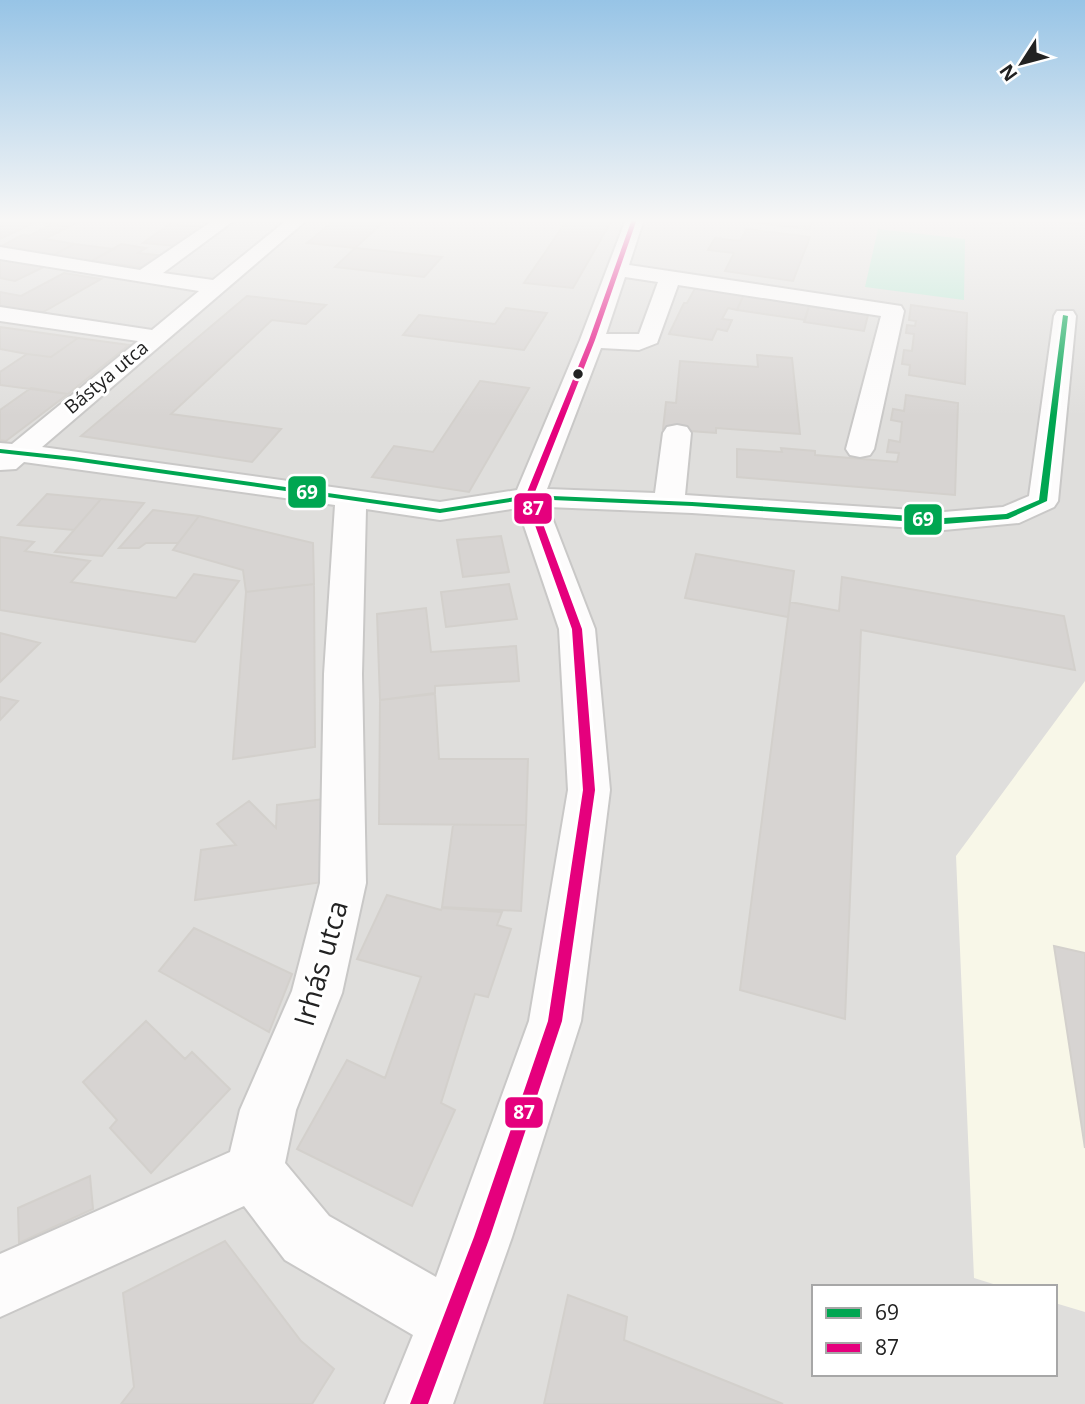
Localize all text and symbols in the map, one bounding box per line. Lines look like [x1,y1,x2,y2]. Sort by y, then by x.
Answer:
north arrow [987,28,1057,98]
text: N [993,59,1023,87]
street label: Bástya utca [59,334,153,420]
unlabelled marker [571,367,585,381]
line badge: 69 [287,475,327,509]
text: 69 [296,479,318,505]
line badge: 87 [513,492,553,525]
text: 87 [522,495,544,521]
line badge: 69 [903,503,943,536]
text: 69 [912,506,934,532]
street label: Irhás utca [284,896,356,1030]
line badge: 87 [504,1096,544,1129]
text: 87 [513,1099,535,1125]
legend [812,1285,1057,1376]
text: 69 [875,1298,899,1326]
text: 87 [875,1333,899,1361]

